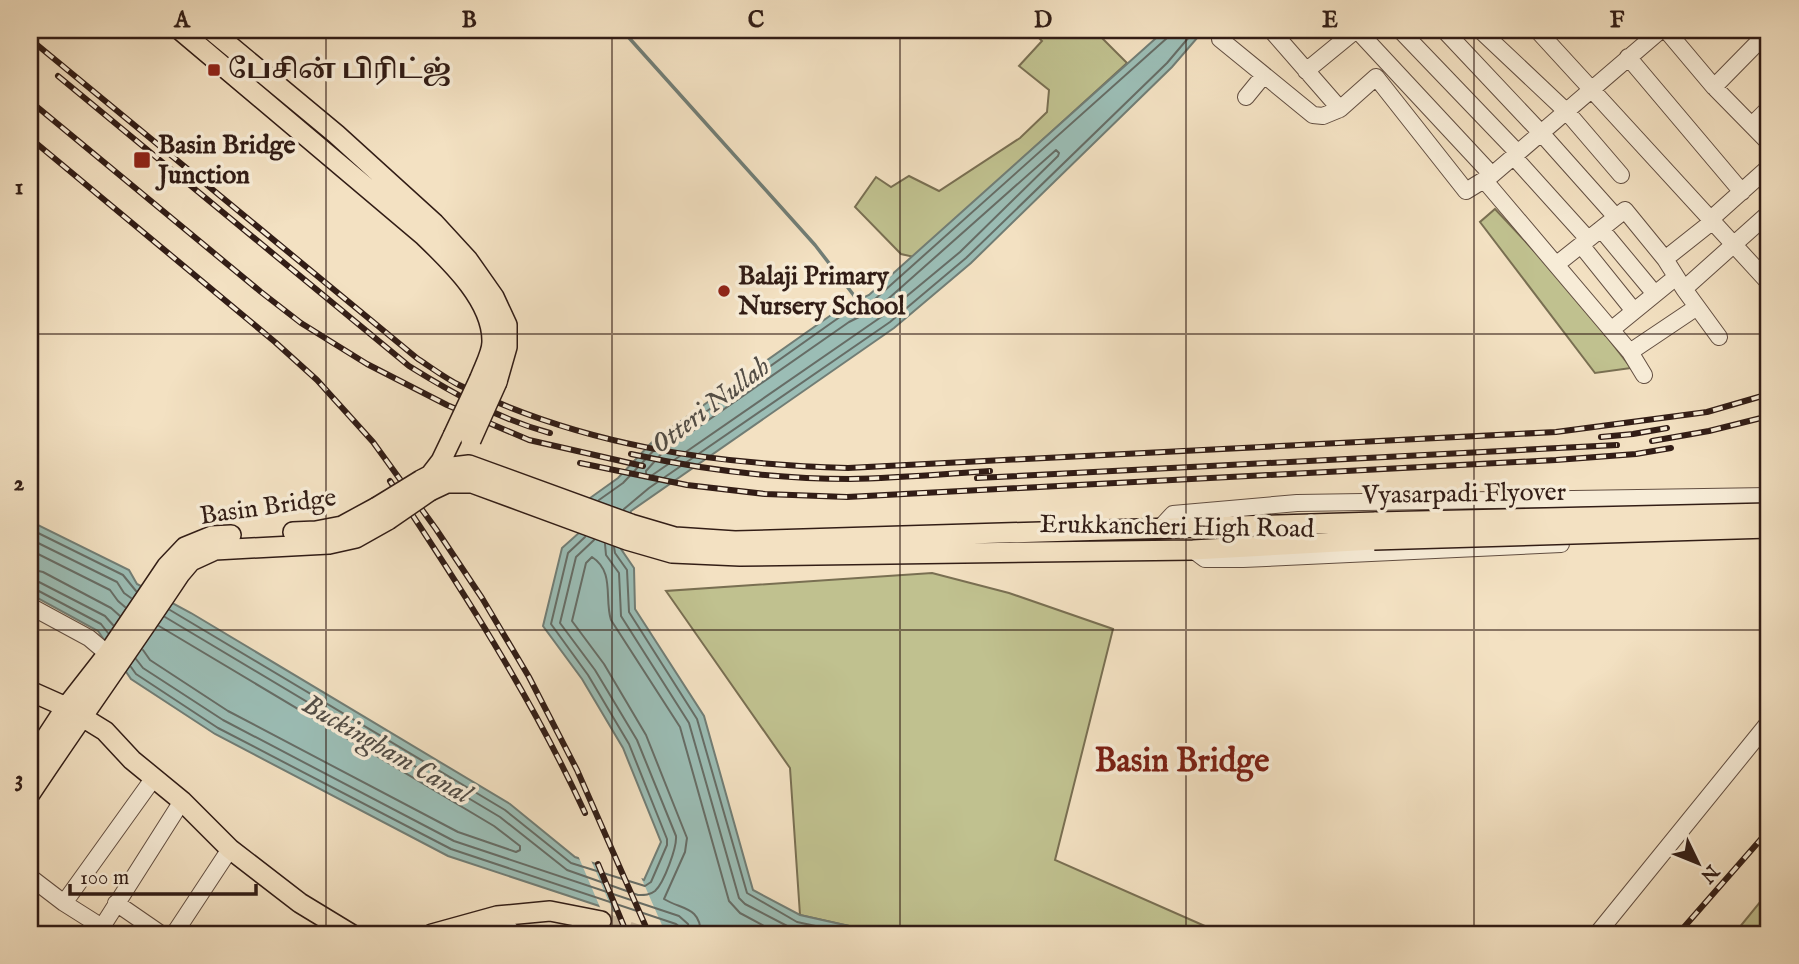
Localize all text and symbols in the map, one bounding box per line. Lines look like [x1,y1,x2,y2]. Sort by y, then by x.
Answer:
text: A [173,6,191,35]
text: B [461,6,477,35]
text: C [748,6,765,35]
text: D [1034,6,1052,35]
text: E [1322,6,1338,35]
text: F [1610,6,1625,35]
place label: பேசின் பிரிட்ஜ் [228,54,451,87]
marker: பேசின் பிரிட்ஜ் [206,62,222,78]
place label: Basin Bridge Junction [155,129,296,192]
marker: Basin Bridge Junction [132,150,152,170]
text: 1 [15,173,23,202]
place label: Balaji Primary Nursery School [737,260,906,323]
marker: Balaji Primary Nursery School [716,283,732,299]
water label: Otteri Nullah [644,350,778,462]
text: 2 [14,469,25,498]
street label: Vyasarpadi Flyover [1361,476,1567,512]
street label: Basin Bridge [198,481,338,533]
street label: Erukkancheri High Road [1039,508,1315,546]
water label: Buckingham Canal [295,687,479,814]
district label: Basin Bridge [1095,741,1269,783]
text: 3 [15,765,23,794]
north arrow [1662,828,1732,898]
scale bar [70,852,256,896]
text: N [1694,858,1724,888]
text: 100 m [80,865,129,892]

